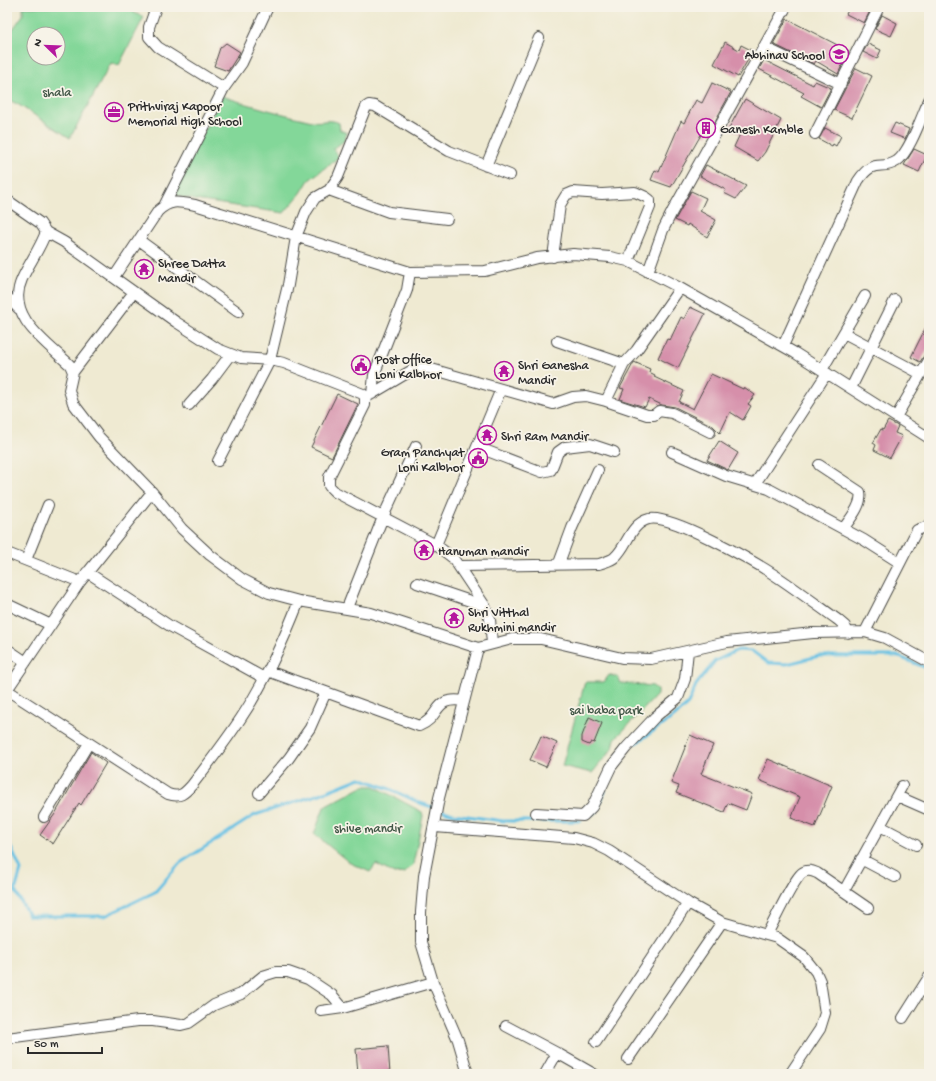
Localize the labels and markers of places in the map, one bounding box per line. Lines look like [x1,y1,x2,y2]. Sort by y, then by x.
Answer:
school or university icon: Abhinav School [828,43,850,65]
place label: Abhinav School [745,49,825,64]
place label: Prithviraj Kapoor Memorial High School [127,100,242,130]
office icon: Prithviraj Kapoor Memorial High School [103,101,125,123]
building icon: Ganesh Kamble [695,117,717,139]
place label: Ganesh Kamble [720,123,803,138]
place label: Shree Datta Mandir [158,257,226,287]
temple icon: Shree Datta Mandir [133,258,155,280]
place label: Post Office Loni Kalbhor [374,353,442,383]
public building icon: Post Office Loni Kalbhor [350,354,372,376]
place label: Shri Ganesha Mandir [518,359,590,389]
temple icon: Shri Ganesha Mandir [493,360,515,382]
temple icon: Shri Ram Mandir [476,424,498,446]
place label: Shri Ram Mandir [501,430,590,445]
place label: Gram Panchyat Loni Kalbhor [381,446,466,476]
public building icon: Gram Panchyat Loni Kalbhor [467,447,489,469]
temple icon: Hanuman mandir [413,539,435,561]
place label: Hanuman mandir [438,545,530,560]
place label: Shri Vitthal Rukhmini mandir [468,606,557,636]
temple icon: Shri Vitthal Rukhmini mandir [443,607,465,629]

